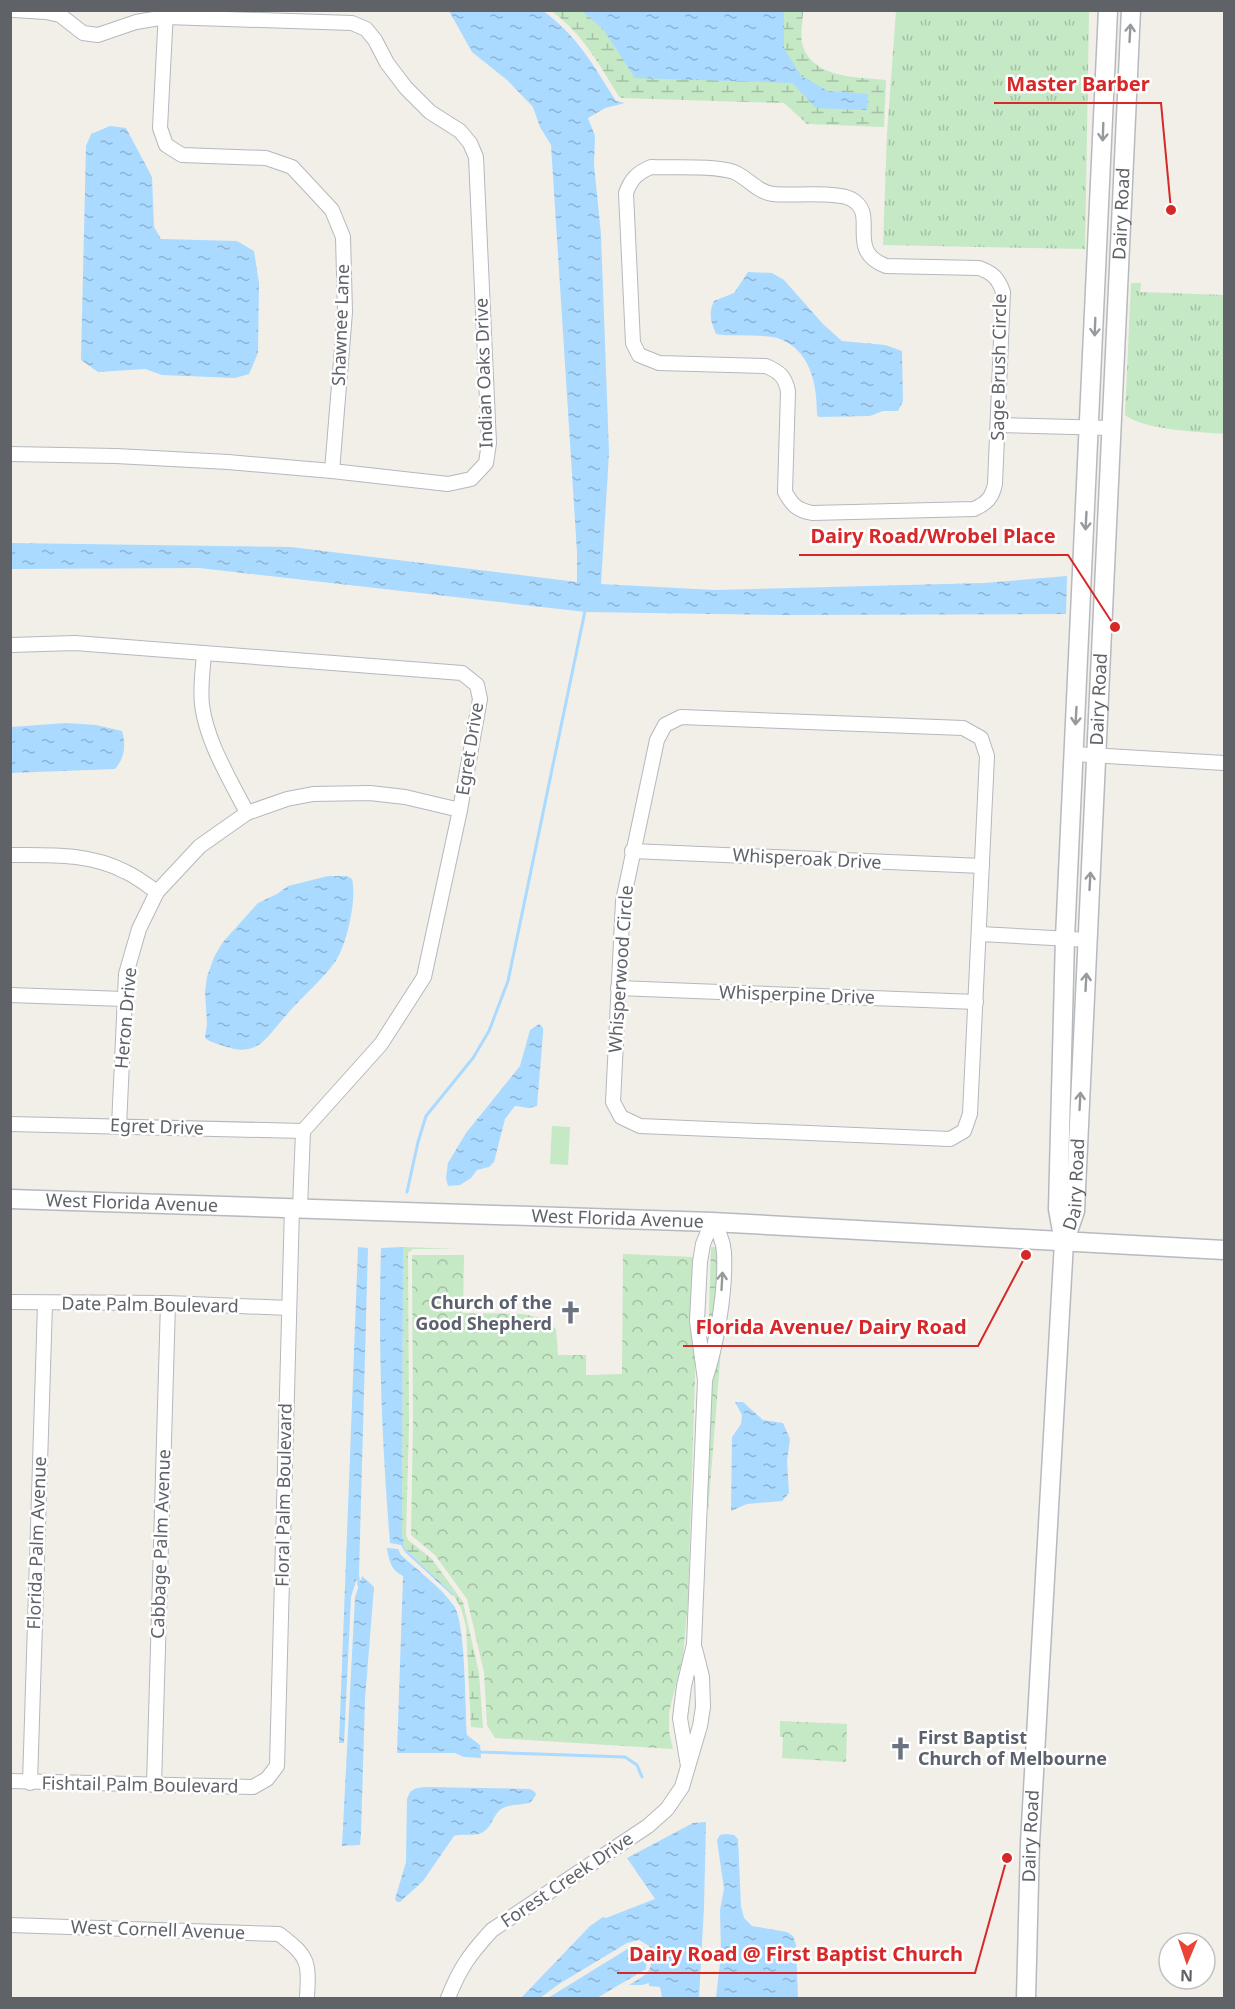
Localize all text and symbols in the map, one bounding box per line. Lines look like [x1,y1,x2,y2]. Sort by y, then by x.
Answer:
one-way arrow [1125,24,1136,44]
callout: Master Barber [994,65,1161,103]
text: Master Barber [1006,70,1150,97]
one-way arrow [1097,121,1108,141]
street label: Dairy Road [1106,167,1135,260]
street label: Shawnee Lane [326,263,354,386]
street label: Sage Brush Circle [985,293,1011,441]
street label: Indian Oaks Drive [468,297,498,449]
one-way arrow [1089,316,1100,336]
one-way arrow [1080,511,1091,531]
callout: Dairy Road/Wrobel Place [799,517,1068,555]
text: Dairy Road/Wrobel Place [810,522,1056,549]
street label: Dairy Road [1084,652,1112,746]
street label: Egret Drive [450,701,488,797]
one-way arrow [1070,706,1081,726]
street label: Whisperoak Drive [732,842,882,874]
one-way arrow [1085,872,1096,892]
street label: Whisperwood Circle [602,884,638,1054]
street label: Heron Drive [109,966,141,1070]
one-way arrow [1080,973,1091,993]
street label: Whisperpine Drive [719,979,875,1009]
one-way arrow [1075,1092,1086,1112]
street label: Egret Drive [110,1112,204,1140]
street label: Dairy Road [1056,1138,1089,1233]
street label: West Florida Avenue [45,1187,219,1217]
street label: West Florida Avenue [531,1203,704,1233]
one-way arrow [717,1272,728,1292]
street label: Date Palm Boulevard [61,1290,239,1318]
place label: Church of the Good Shepherd [415,1290,552,1335]
church icon: Church of the Good Shepherd [557,1300,583,1326]
callout: Florida Avenue/ Dairy Road [683,1308,978,1346]
text: Florida Avenue/ Dairy Road [695,1313,967,1340]
street label: Floral Palm Boulevard [269,1403,297,1587]
street label: Cabbage Palm Avenue [145,1449,175,1639]
street label: Florida Palm Avenue [21,1456,51,1630]
place label: First Baptist Church of Melbourne [918,1725,1107,1770]
church icon: First Baptist Church of Melbourne [887,1735,913,1761]
street label: Fishtail Palm Boulevard [41,1770,239,1798]
street label: Dairy Road [1016,1789,1044,1883]
street label: Forest Creek Drive [496,1826,637,1932]
street label: West Cornell Avenue [70,1914,246,1944]
north arrow [1157,1931,1217,1991]
callout: Dairy Road @ First Baptist Church [617,1935,975,1973]
text: Dairy Road @ First Baptist Church [629,1940,963,1967]
text: N [1180,1965,1193,1987]

